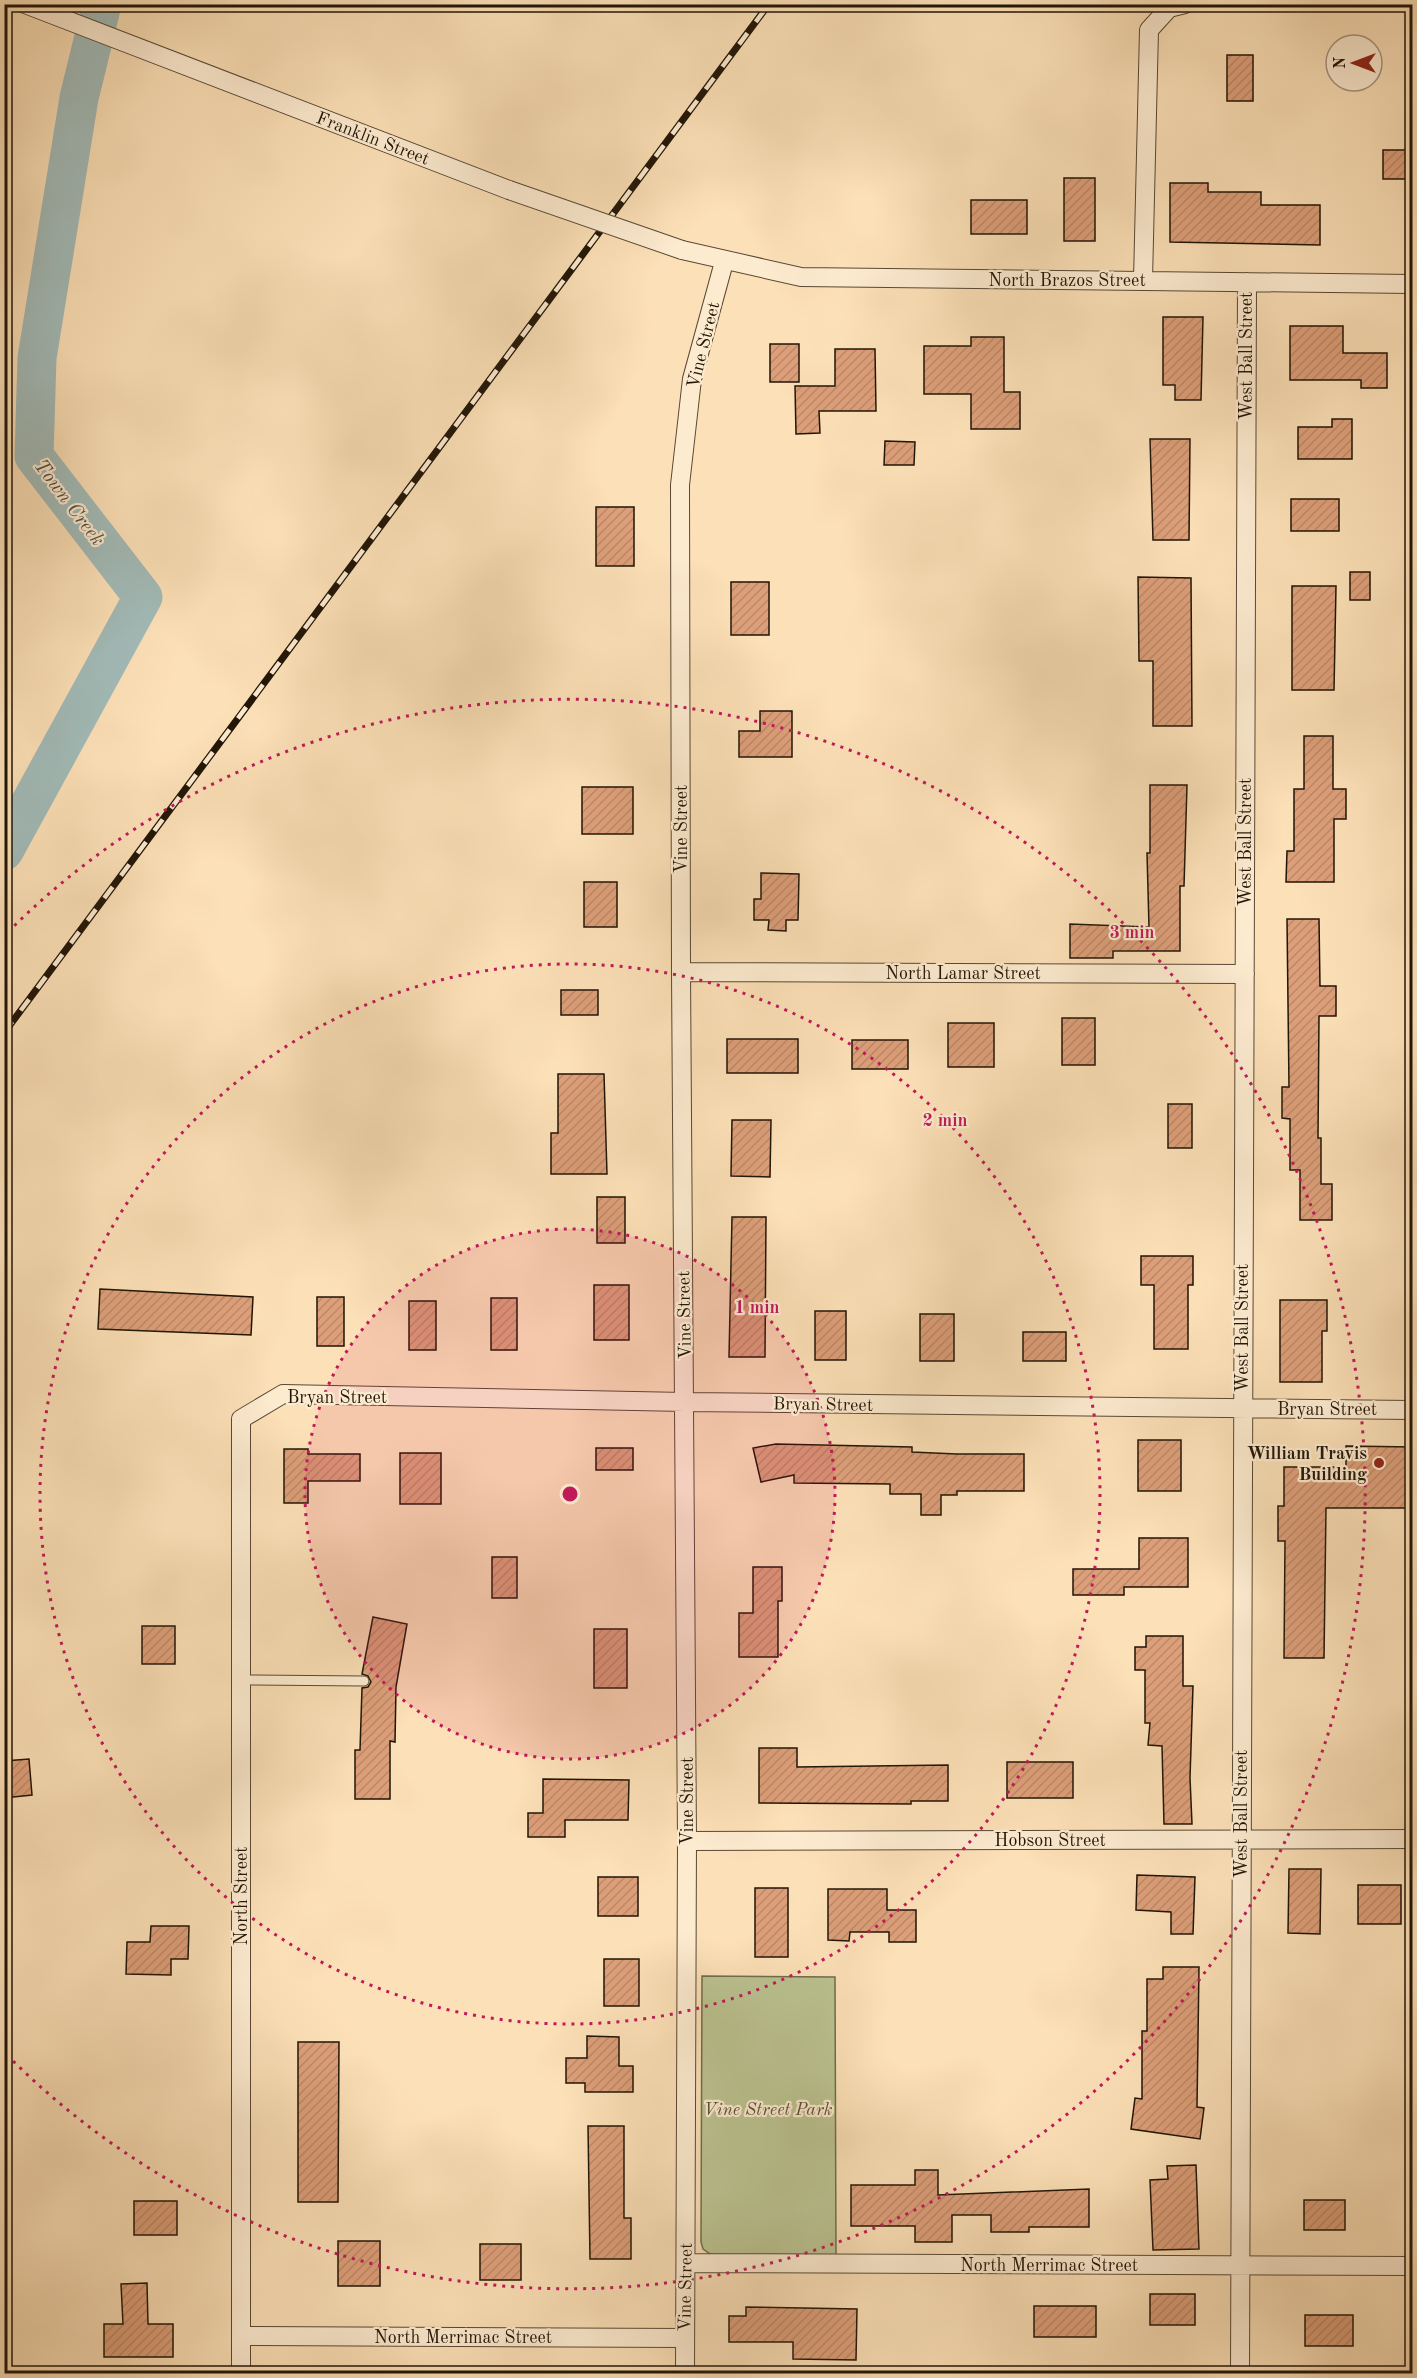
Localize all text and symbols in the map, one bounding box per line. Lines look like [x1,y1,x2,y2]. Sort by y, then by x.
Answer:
north arrow [1324,33,1384,93]
text: N [1333,56,1349,69]
street label: Franklin Street [314,109,432,169]
street label: North Brazos Street [988,272,1146,290]
street label: West Ball Street [1238,292,1256,420]
street label: Vine Street [685,300,723,390]
water label: Town Creek [30,456,107,550]
street label: West Ball Street [1237,778,1255,906]
street label: Vine Street [673,785,691,873]
text: 3 min [1109,924,1155,942]
street label: North Lamar Street [885,965,1041,983]
text: 2 min [922,1112,968,1130]
street label: West Ball Street [1234,1264,1252,1392]
street label: Vine Street [675,1270,695,1359]
text: 1 min [734,1299,780,1317]
street label: Bryan Street [287,1389,387,1407]
street label: Bryan Street [773,1395,873,1415]
street label: Bryan Street [1277,1401,1377,1419]
place label: William Travis Building [1247,1445,1367,1484]
marker: William Travis Building [1372,1456,1386,1470]
centre of rings [560,1484,580,1504]
street label: West Ball Street [1233,1750,1251,1878]
street label: Vine Street [679,1757,697,1845]
street label: Hobson Street [994,1832,1106,1850]
street label: North Street [233,1847,251,1946]
park label: Vine Street Park [703,2101,833,2119]
street label: Vine Street [676,2243,696,2332]
street label: North Merrimac Street [960,2257,1138,2275]
street label: North Merrimac Street [374,2329,552,2347]

